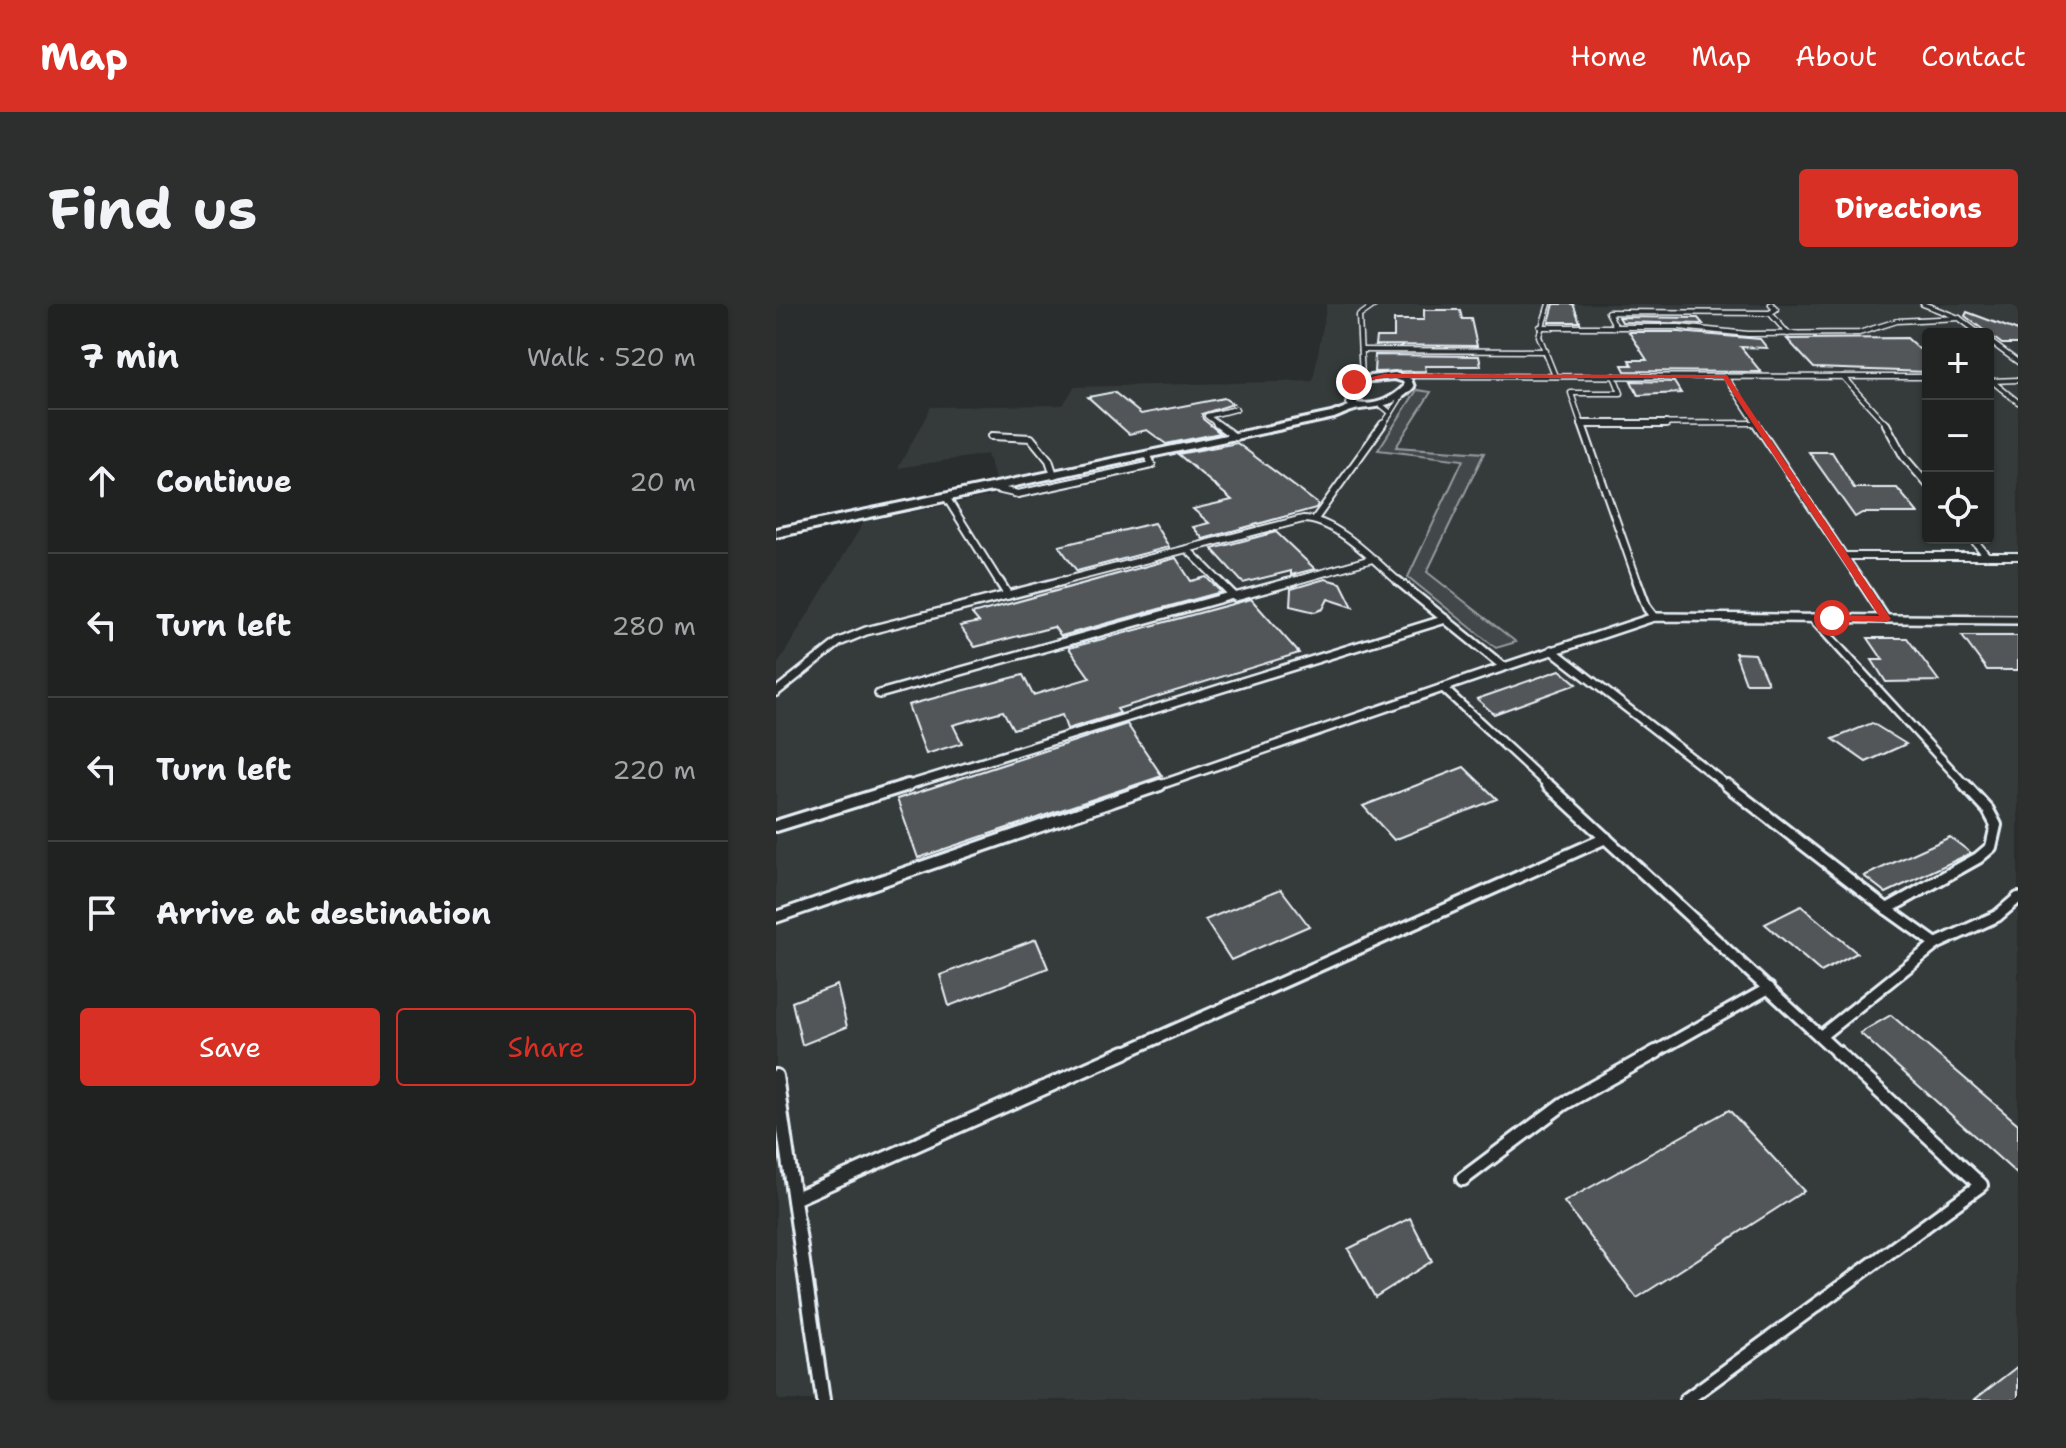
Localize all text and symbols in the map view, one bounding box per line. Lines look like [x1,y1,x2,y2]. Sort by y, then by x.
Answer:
text: Map [40,31,128,82]
text: Home [1570,37,1647,75]
text: Map [1691,37,1751,75]
text: About [1795,37,1877,75]
text: Contact [1921,37,2026,75]
button: Directions [1799,169,2018,247]
text: Find us [48,171,257,246]
map controls [1922,328,1994,544]
button: + [1922,328,1994,400]
text: 7 min [80,333,179,379]
text: Walk · 520 m [527,339,696,374]
route end [1336,364,1372,400]
button: − [1922,400,1994,472]
icon: ahead [80,459,124,503]
text: Continue [156,461,292,502]
text: 20 m [629,464,696,499]
button: locate [1922,472,1994,544]
route start [1814,600,1850,636]
icon: left [80,603,124,647]
text: Turn left [156,605,291,646]
text: 280 m [611,608,696,643]
icon: left [80,747,124,791]
text: Turn left [156,749,291,790]
text: 220 m [612,752,696,787]
icon: arrive [80,891,124,935]
text: Arrive at destination [156,893,491,934]
button: Save [80,1008,380,1086]
button: Share [396,1008,696,1086]

